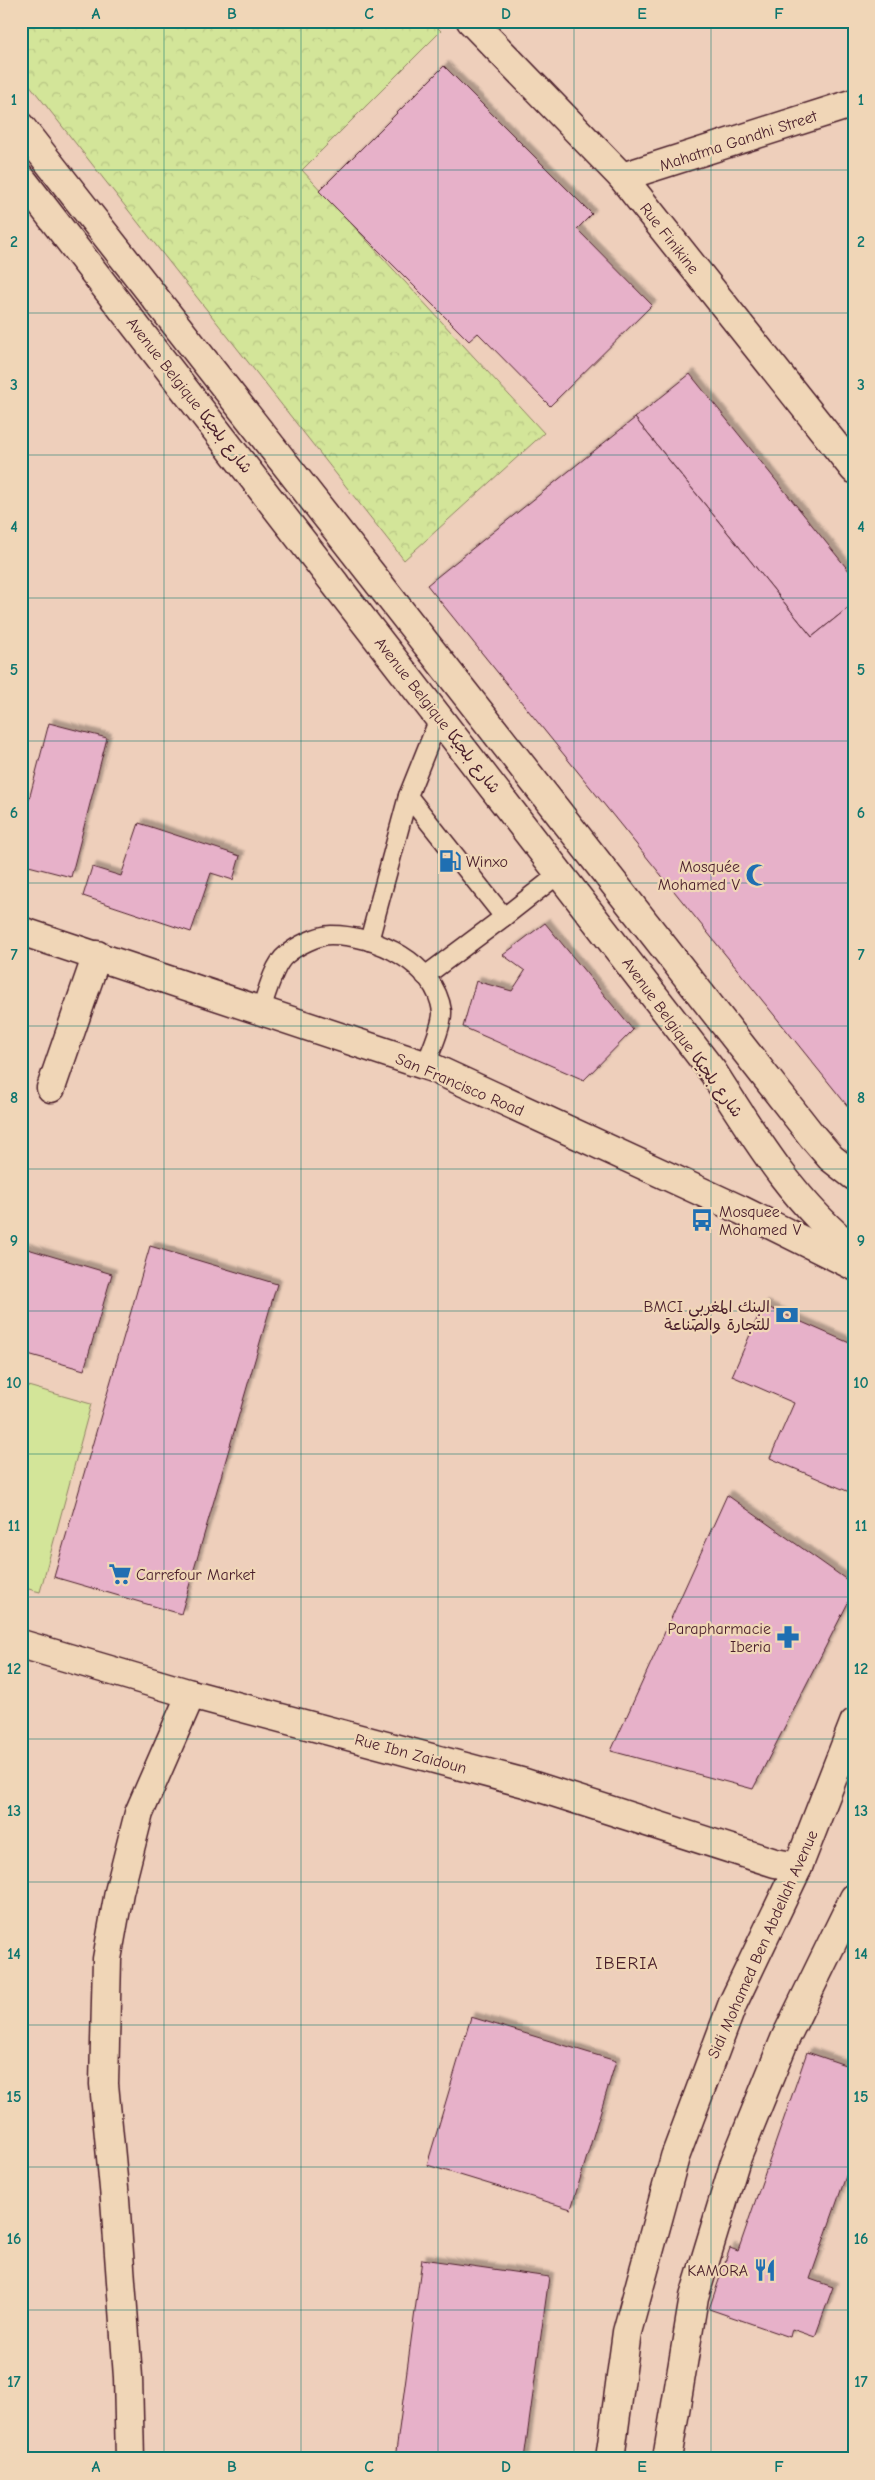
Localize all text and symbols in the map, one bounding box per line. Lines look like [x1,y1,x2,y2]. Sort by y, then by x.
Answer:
text: A [92,5,101,23]
text: B [227,5,237,23]
text: C [364,5,374,23]
text: D [501,5,511,23]
text: E [637,5,647,23]
text: F [774,5,784,23]
text: 1 [11,91,17,109]
text: 1 [858,91,864,109]
street label: Mahatma Gandhi Street [657,107,820,175]
street label: Rue Finikine [636,200,702,278]
text: 2 [10,233,18,251]
text: 2 [857,233,865,251]
street label: Avenue Belgique شارع بلجيكا [121,314,256,478]
text: 3 [10,376,18,394]
text: 3 [857,376,865,394]
text: 4 [10,518,18,536]
text: 4 [857,518,865,536]
street label: Avenue Belgique شارع بلجيكا [369,634,504,798]
text: 5 [10,661,18,679]
text: 5 [857,661,865,679]
text: 6 [10,804,18,822]
text: 6 [857,804,865,822]
fuel station icon: Winxo [437,848,463,874]
place label: Winxo [466,853,508,871]
place label: Mosquée Mohamed V [658,858,740,894]
mosque icon: Mosquée Mohamed V [744,862,770,888]
text: 7 [10,946,18,964]
text: 7 [857,946,865,964]
street label: Avenue Belgique شارع بلجيكا [617,954,746,1122]
street label: San Francisco Road [393,1050,526,1120]
text: 8 [10,1089,18,1107]
text: 8 [857,1089,865,1107]
place label: Mosquee Mohamed V [719,1203,802,1239]
bus stop icon: Mosquee Mohamed V [689,1207,715,1233]
text: 9 [10,1232,18,1250]
text: 9 [857,1232,865,1250]
place label: BMCI البنك المغربي للتجارة والصناعة [644,1298,770,1334]
bank icon: BMCI البنك المغربي للتجارة والصناعة [774,1302,800,1328]
text: 10 [6,1374,22,1392]
text: 10 [853,1374,869,1392]
text: 11 [8,1517,20,1535]
text: 11 [855,1517,867,1535]
supermarket icon: Carrefour Market [107,1561,133,1587]
place label: Carrefour Market [136,1566,255,1584]
place label: Parapharmacie Iberia [668,1620,771,1656]
pharmacy icon: Parapharmacie Iberia [775,1624,801,1650]
text: 12 [7,1660,21,1678]
text: 12 [854,1660,868,1678]
street label: Rue Ibn Zaidoun [353,1730,469,1778]
text: 13 [7,1802,21,1820]
text: 13 [854,1802,868,1820]
street label: Sidi Mohamed Ben Abdellah Avenue [704,1827,822,2061]
text: 14 [7,1945,21,1963]
text: 14 [854,1945,868,1963]
district label: IBERIA [595,1953,659,1974]
text: 15 [7,2088,21,2106]
text: 15 [854,2088,868,2106]
text: 16 [7,2230,21,2248]
text: 16 [854,2230,868,2248]
restaurant icon: KAMORA [752,2257,778,2283]
place label: KAMORA [687,2262,748,2280]
text: 17 [7,2373,22,2391]
text: 17 [854,2373,869,2391]
text: A [92,2458,101,2476]
text: B [227,2458,237,2476]
text: C [364,2458,374,2476]
text: D [501,2458,511,2476]
text: E [637,2458,647,2476]
text: F [774,2458,784,2476]

